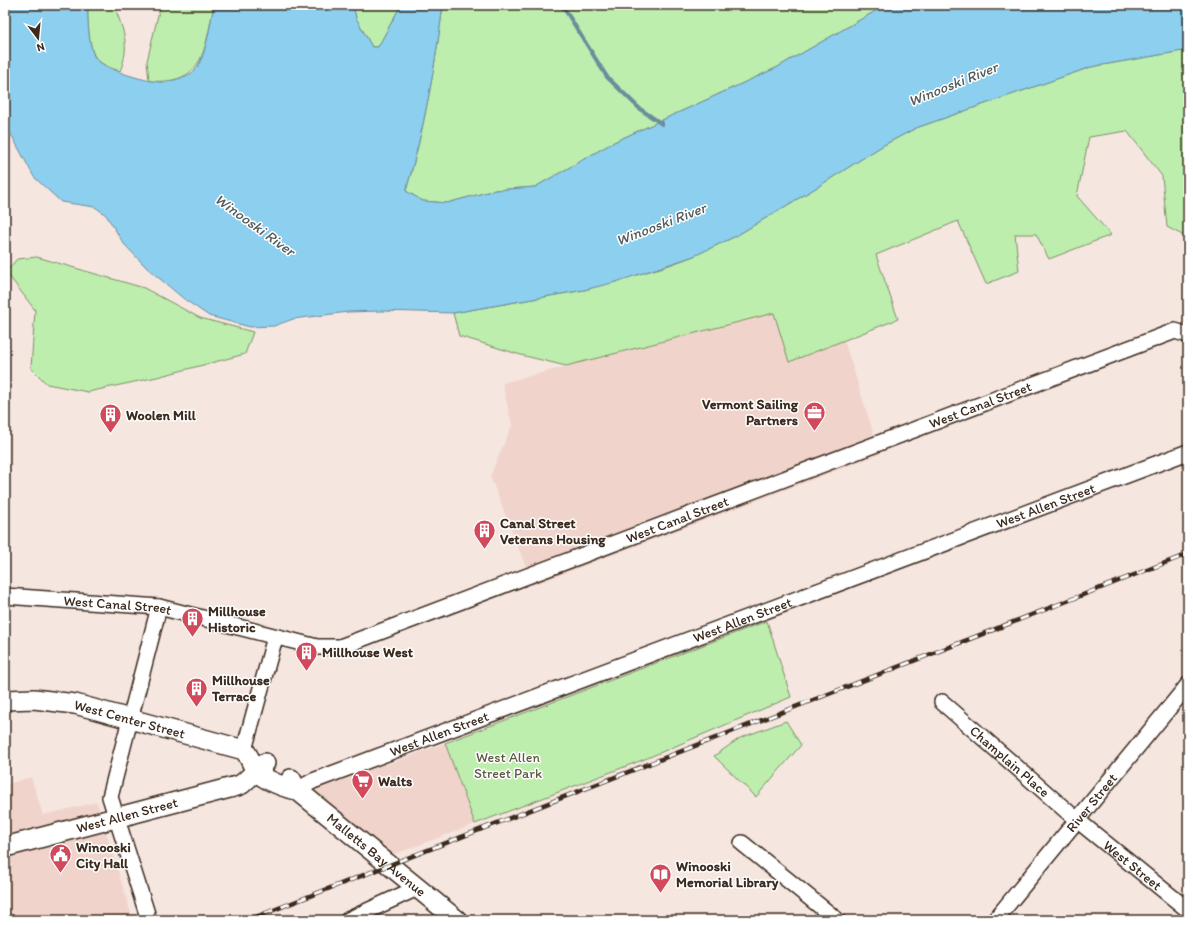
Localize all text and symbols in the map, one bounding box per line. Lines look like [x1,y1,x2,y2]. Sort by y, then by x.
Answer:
north arrow [18,18,58,58]
text: N [35,40,46,54]
water label: Winooski River [906,57,1002,110]
water label: Winooski River [211,190,301,262]
water label: Winooski River [614,198,711,249]
street label: West Canal Street [927,378,1034,432]
place label: Vermont Sailing Partners [702,396,799,429]
office icon: Vermont Sailing Partners [801,399,827,432]
building icon: Woolen Mill [98,402,124,435]
place label: Woolen Mill [126,407,197,424]
street label: West Allen Street [994,479,1097,532]
street label: West Canal Street [624,492,731,546]
place label: Canal Street Veterans Housing [500,515,606,548]
building icon: Canal Street Veterans Housing [471,518,497,551]
street label: West Canal Street [63,592,173,618]
street label: West Allen Street [690,593,794,646]
place label: Millhouse Historic [208,603,266,636]
building icon: Millhouse Historic [180,606,206,639]
building icon: Millhouse West [293,639,319,672]
place label: Millhouse West [322,644,414,661]
place label: Millhouse Terrace [211,672,270,705]
building icon: Millhouse Terrace [183,675,209,708]
street label: West Center Street [72,696,187,742]
street label: West Allen Street [387,707,491,760]
street label: Champlain Place [966,722,1053,801]
park label: West Allen Street Park [474,749,542,782]
supermarket icon: Walts [350,768,376,801]
street label: River Street [1062,770,1121,835]
place label: Walts [378,773,412,790]
street label: West Allen Street [74,793,180,836]
street label: Malletts Bay Avenue [323,809,430,900]
street label: West Street [1100,836,1165,894]
place label: Winooski City Hall [76,839,131,872]
public building icon: Winooski City Hall [47,842,73,875]
place label: Winooski Memorial Library [676,858,779,891]
library icon: Winooski Memorial Library [648,861,674,894]

